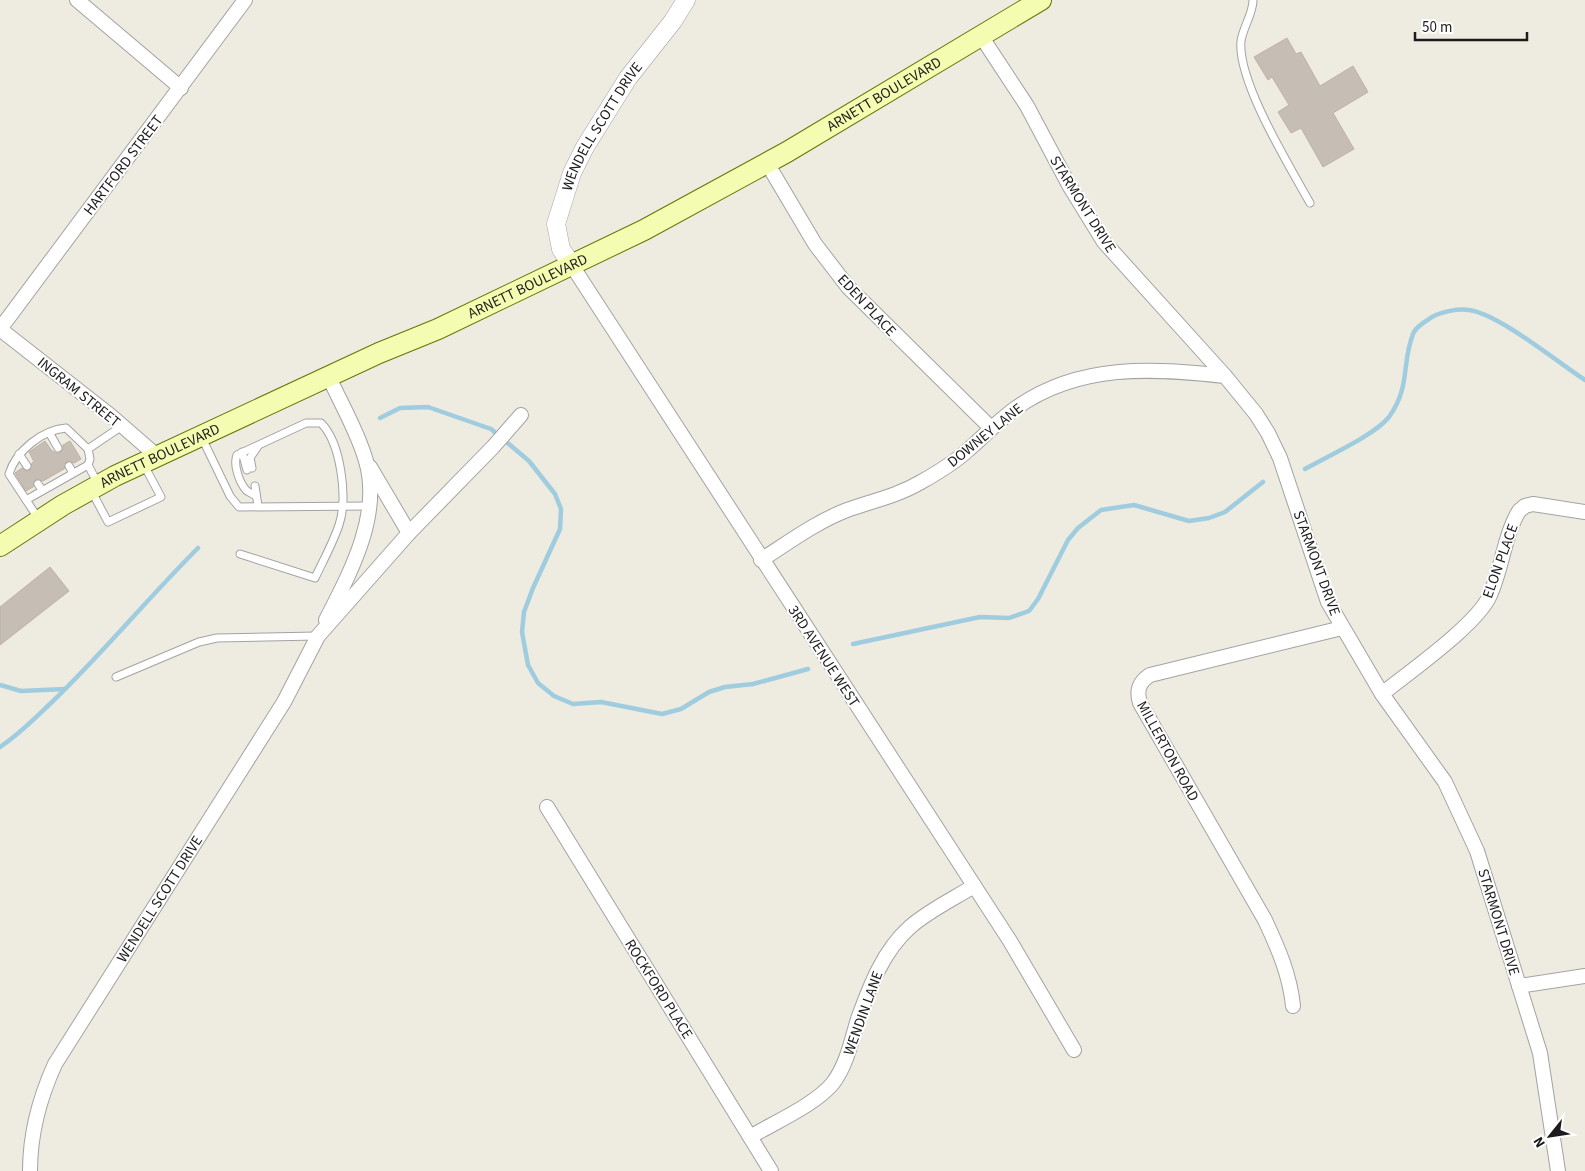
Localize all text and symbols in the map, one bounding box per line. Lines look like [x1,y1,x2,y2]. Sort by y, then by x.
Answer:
scale bar [1415,10,1528,42]
text: 50 m [1422,17,1452,38]
street label: ARNETT BOULEVARD [823,52,946,137]
street label: WENDELL SCOTT DRIVE [557,58,648,194]
street label: HARTFORD STREET [79,111,168,220]
street label: STARMONT DRIVE [1044,152,1121,257]
street label: ARNETT BOULEVARD [464,249,591,324]
street label: EDEN PLACE [832,270,901,341]
street label: INGRAM STREET [33,352,125,433]
street label: DOWNEY LANE [943,398,1028,472]
street label: ARNETT BOULEVARD [96,419,224,493]
street label: STARMONT DRIVE [1288,508,1345,619]
street label: ELON PLACE [1477,521,1524,601]
street label: 3RD AVENUE WEST [783,601,864,711]
street label: MILLERTON ROAD [1131,697,1204,805]
street label: WENDELL SCOTT DRIVE [112,832,208,967]
street label: STARMONT DRIVE [1472,866,1525,978]
street label: ROCKFORD PLACE [619,935,698,1043]
street label: WENDIN LANE [838,968,888,1058]
north arrow [1525,1111,1575,1161]
text: N [1529,1133,1551,1151]

